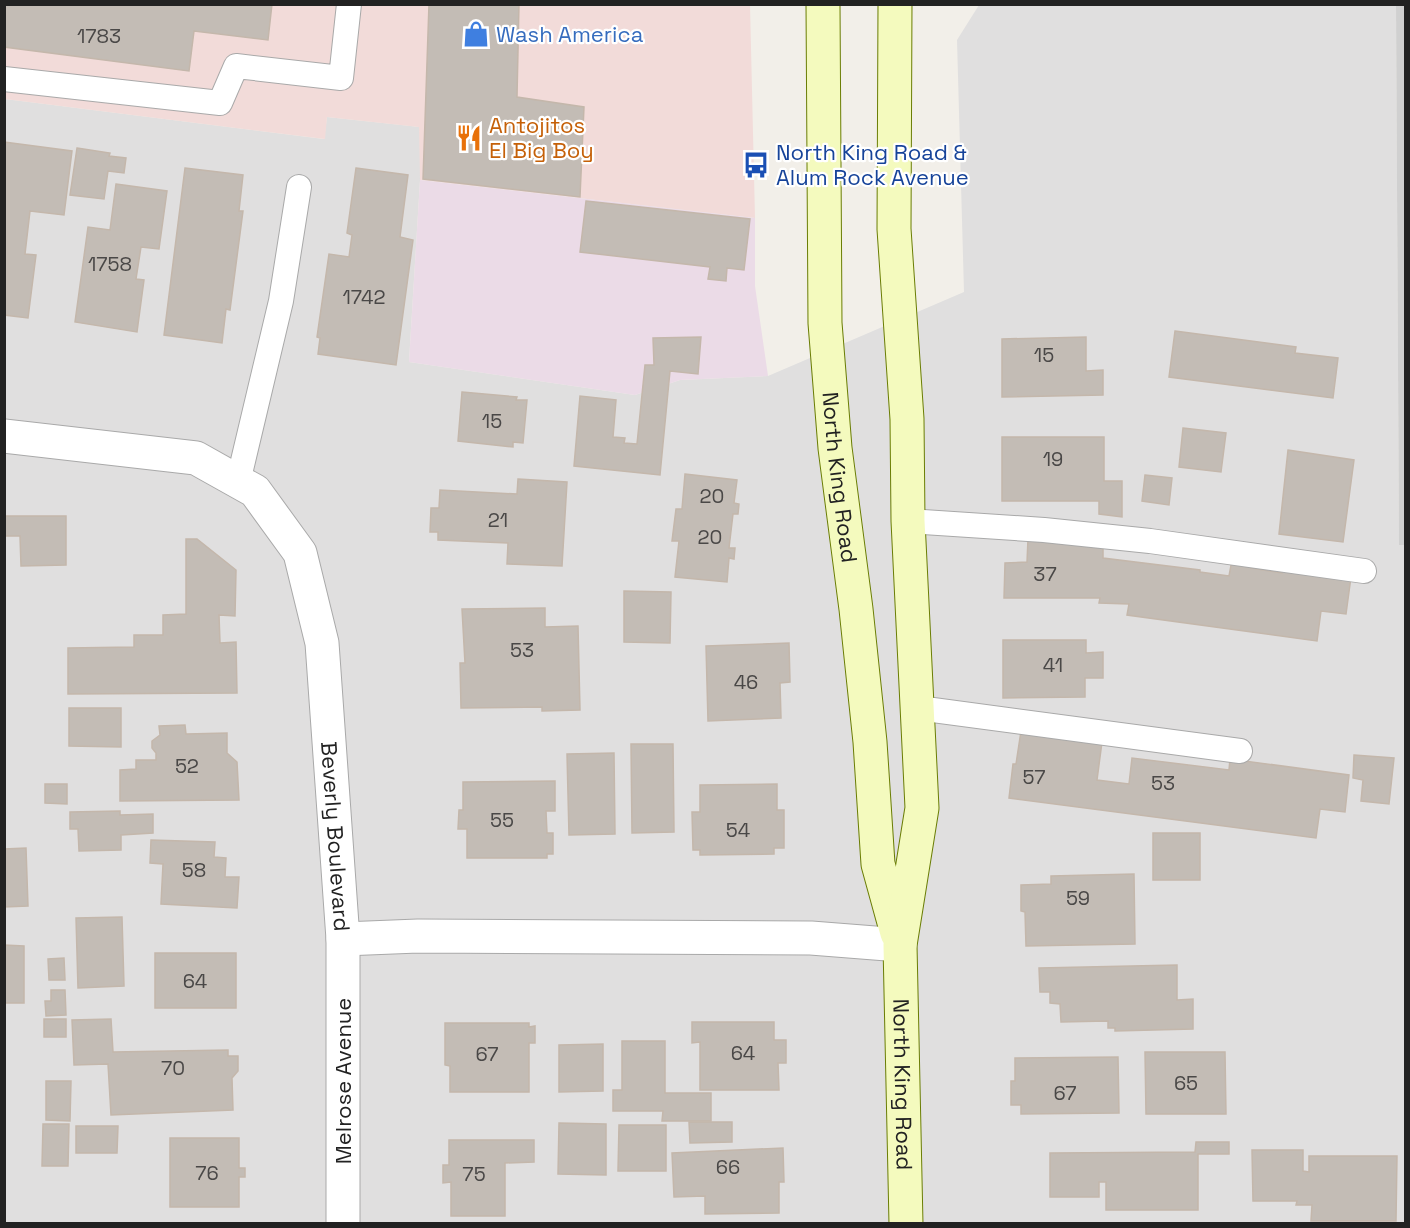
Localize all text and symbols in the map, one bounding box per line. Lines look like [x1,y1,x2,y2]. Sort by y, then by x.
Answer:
shop icon: Wash America [461,19,491,49]
place label: Wash America [496,20,644,48]
house number: 1783 [77,23,121,49]
place label: Antojitos El Big Boy [489,111,594,164]
restaurant icon: Antojitos El Big Boy [454,123,484,153]
place label: North King Road & Alum Rock Avenue [776,138,969,191]
bus stop icon: North King Road & Alum Rock Avenue [741,150,771,180]
house number: 1758 [88,251,132,277]
house number: 1742 [342,284,386,310]
house number: 15 [1034,342,1054,368]
street label: North King Road [817,391,864,564]
house number: 15 [482,408,502,434]
house number: 19 [1043,446,1063,472]
house number: 20 [700,483,724,509]
house number: 21 [488,507,508,533]
house number: 20 [698,524,722,550]
house number: 37 [1033,561,1057,587]
house number: 53 [510,637,534,663]
house number: 41 [1043,652,1063,678]
house number: 46 [734,669,758,695]
street label: Beverly Boulevard [315,741,356,932]
house number: 52 [175,753,199,779]
house number: 57 [1022,764,1046,790]
house number: 53 [1151,770,1175,796]
house number: 55 [490,807,514,833]
house number: 54 [726,817,750,843]
house number: 58 [182,857,206,883]
house number: 59 [1066,885,1090,911]
house number: 64 [183,968,207,994]
street label: Melrose Avenue [329,998,357,1164]
street label: North King Road [887,998,919,1171]
house number: 64 [731,1040,755,1066]
house number: 67 [475,1041,499,1067]
house number: 70 [161,1055,185,1081]
house number: 65 [1174,1070,1198,1096]
house number: 67 [1053,1080,1077,1106]
house number: 66 [716,1154,740,1180]
house number: 76 [195,1160,219,1186]
house number: 75 [462,1161,486,1187]

